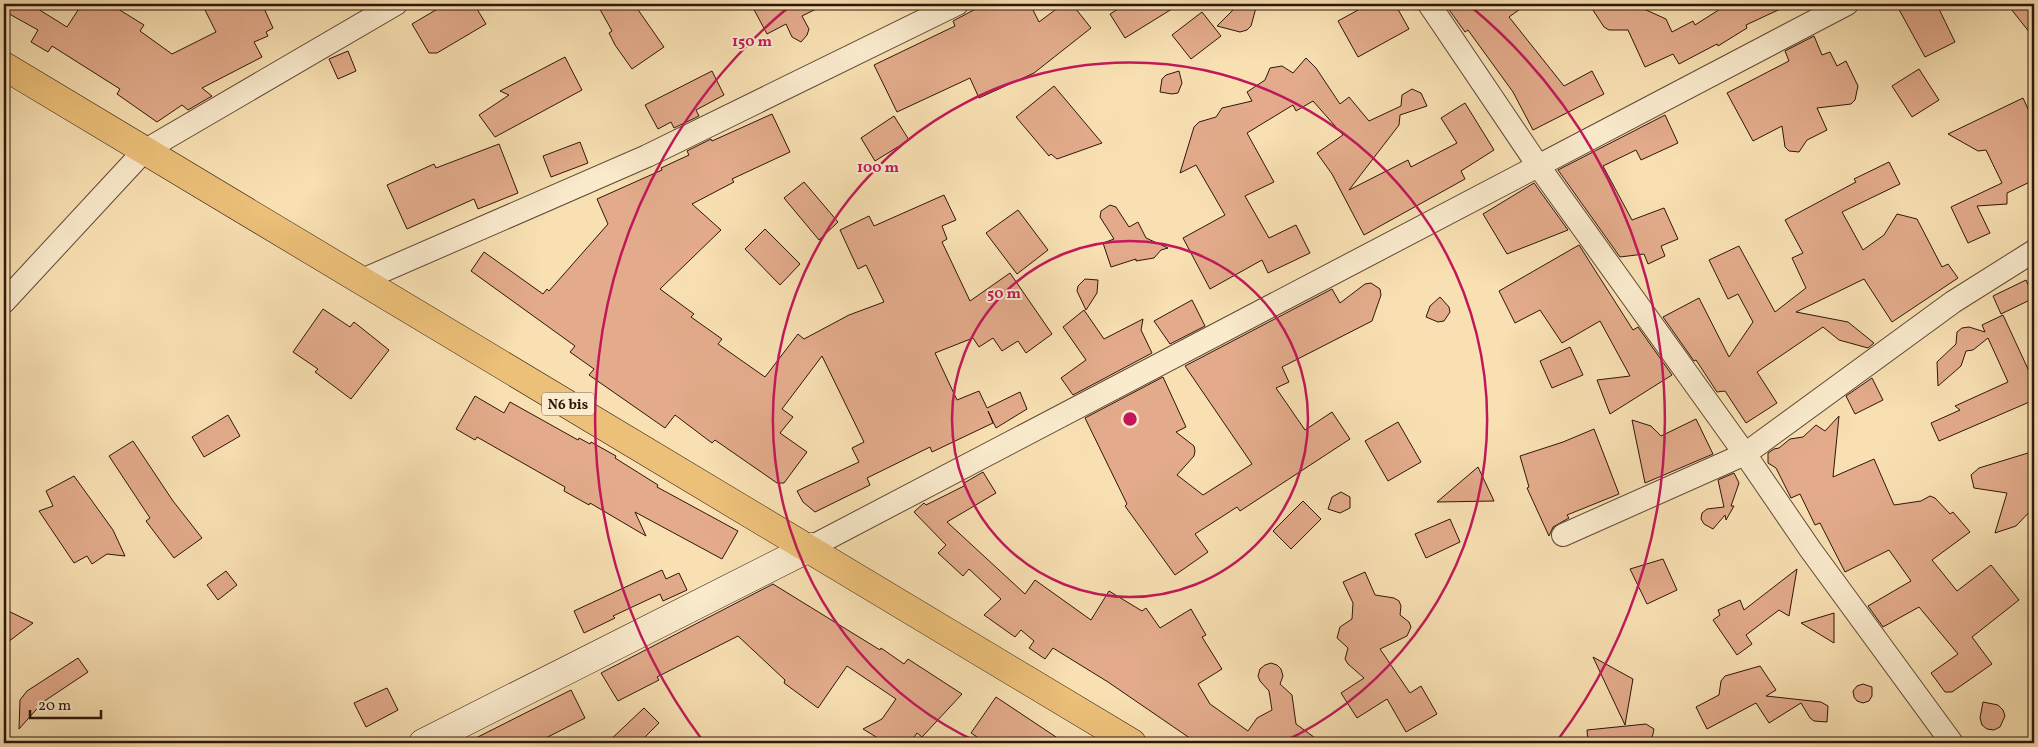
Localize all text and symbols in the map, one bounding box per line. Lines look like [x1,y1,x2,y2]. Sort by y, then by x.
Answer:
text: 150 m [732,32,772,53]
text: 100 m [857,158,900,179]
text: 50 m [987,284,1021,305]
road number: N6 bis [542,392,594,416]
centre of rings [1121,410,1139,428]
scale bar [30,687,101,719]
text: 20 m [38,696,71,717]

